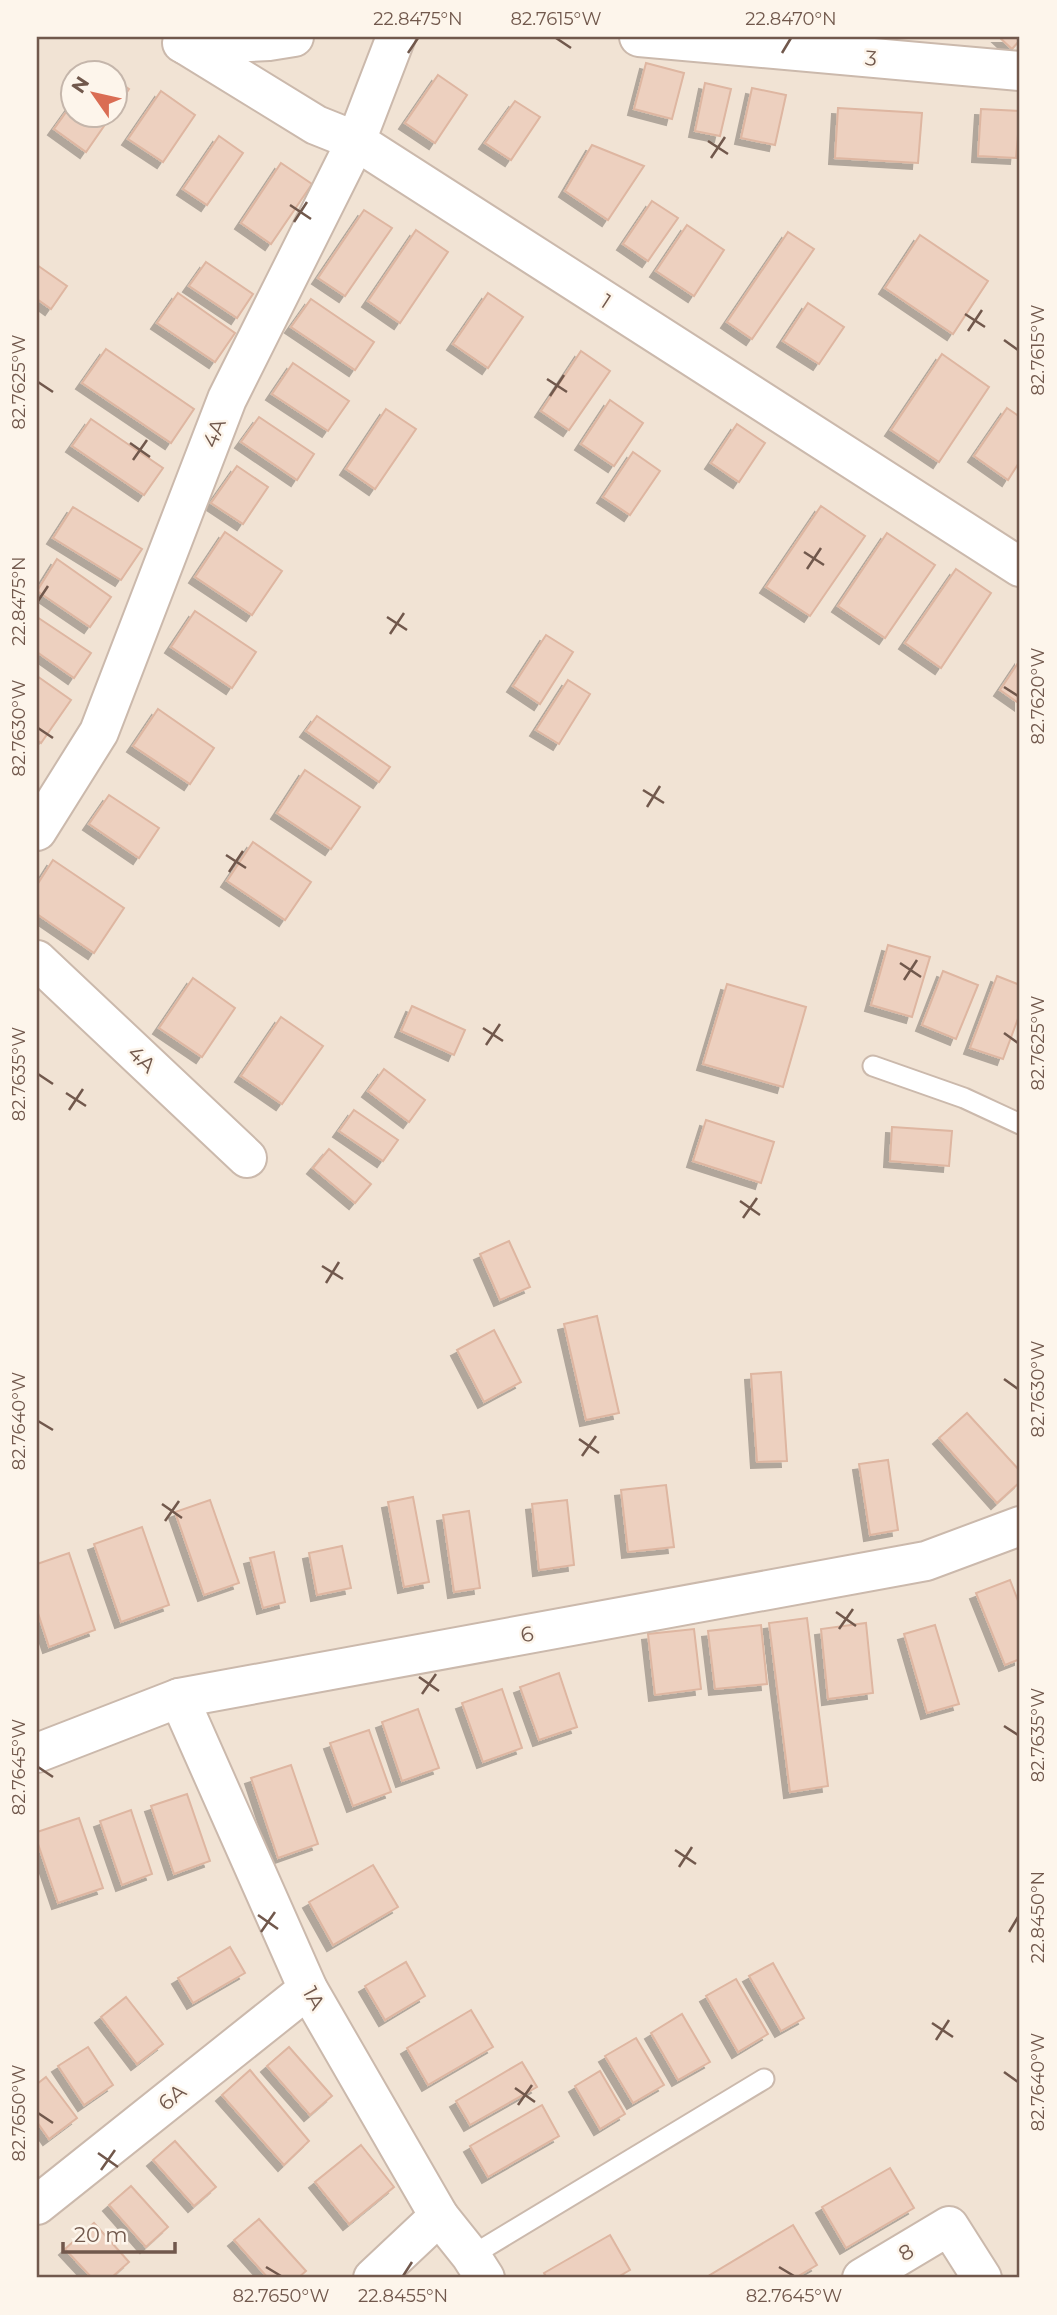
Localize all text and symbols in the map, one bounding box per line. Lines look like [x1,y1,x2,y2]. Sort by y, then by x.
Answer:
text: 22.8475°N [373,8,463,30]
text: 82.7615°W [510,8,602,30]
text: 22.8470°N [745,8,837,30]
street label: 3 [864,45,878,71]
north arrow [60,60,130,130]
text: N [66,72,94,98]
street label: 1 [596,288,616,314]
text: 82.7615°W [1027,304,1049,396]
text: 82.7625°W [8,335,30,429]
street label: 4A [197,414,231,451]
text: 22.8475°N [8,556,30,646]
text: 82.7620°W [1027,648,1049,744]
text: 82.7630°W [8,680,30,776]
text: 82.7625°W [1027,996,1049,1090]
text: 82.7635°W [8,1027,30,1121]
street label: 4A [123,1040,162,1079]
text: 82.7630°W [1027,1341,1049,1437]
text: 82.7640°W [8,1372,30,1470]
street label: 6 [519,1621,536,1647]
text: 82.7635°W [1027,1688,1049,1782]
text: 82.7645°W [8,1719,30,1815]
text: 22.8450°N [1027,1871,1049,1963]
street label: 1A [298,1982,331,2015]
text: 82.7640°W [1027,2033,1049,2131]
text: 82.7650°W [8,2065,30,2161]
street label: 6A [153,2078,191,2116]
scale bar [63,2210,175,2254]
text: 20 m [74,2222,128,2247]
street label: 8 [894,2238,918,2266]
text: 82.7650°W [233,2285,329,2307]
text: 22.8455°N [358,2285,448,2307]
text: 82.7645°W [746,2285,842,2307]

